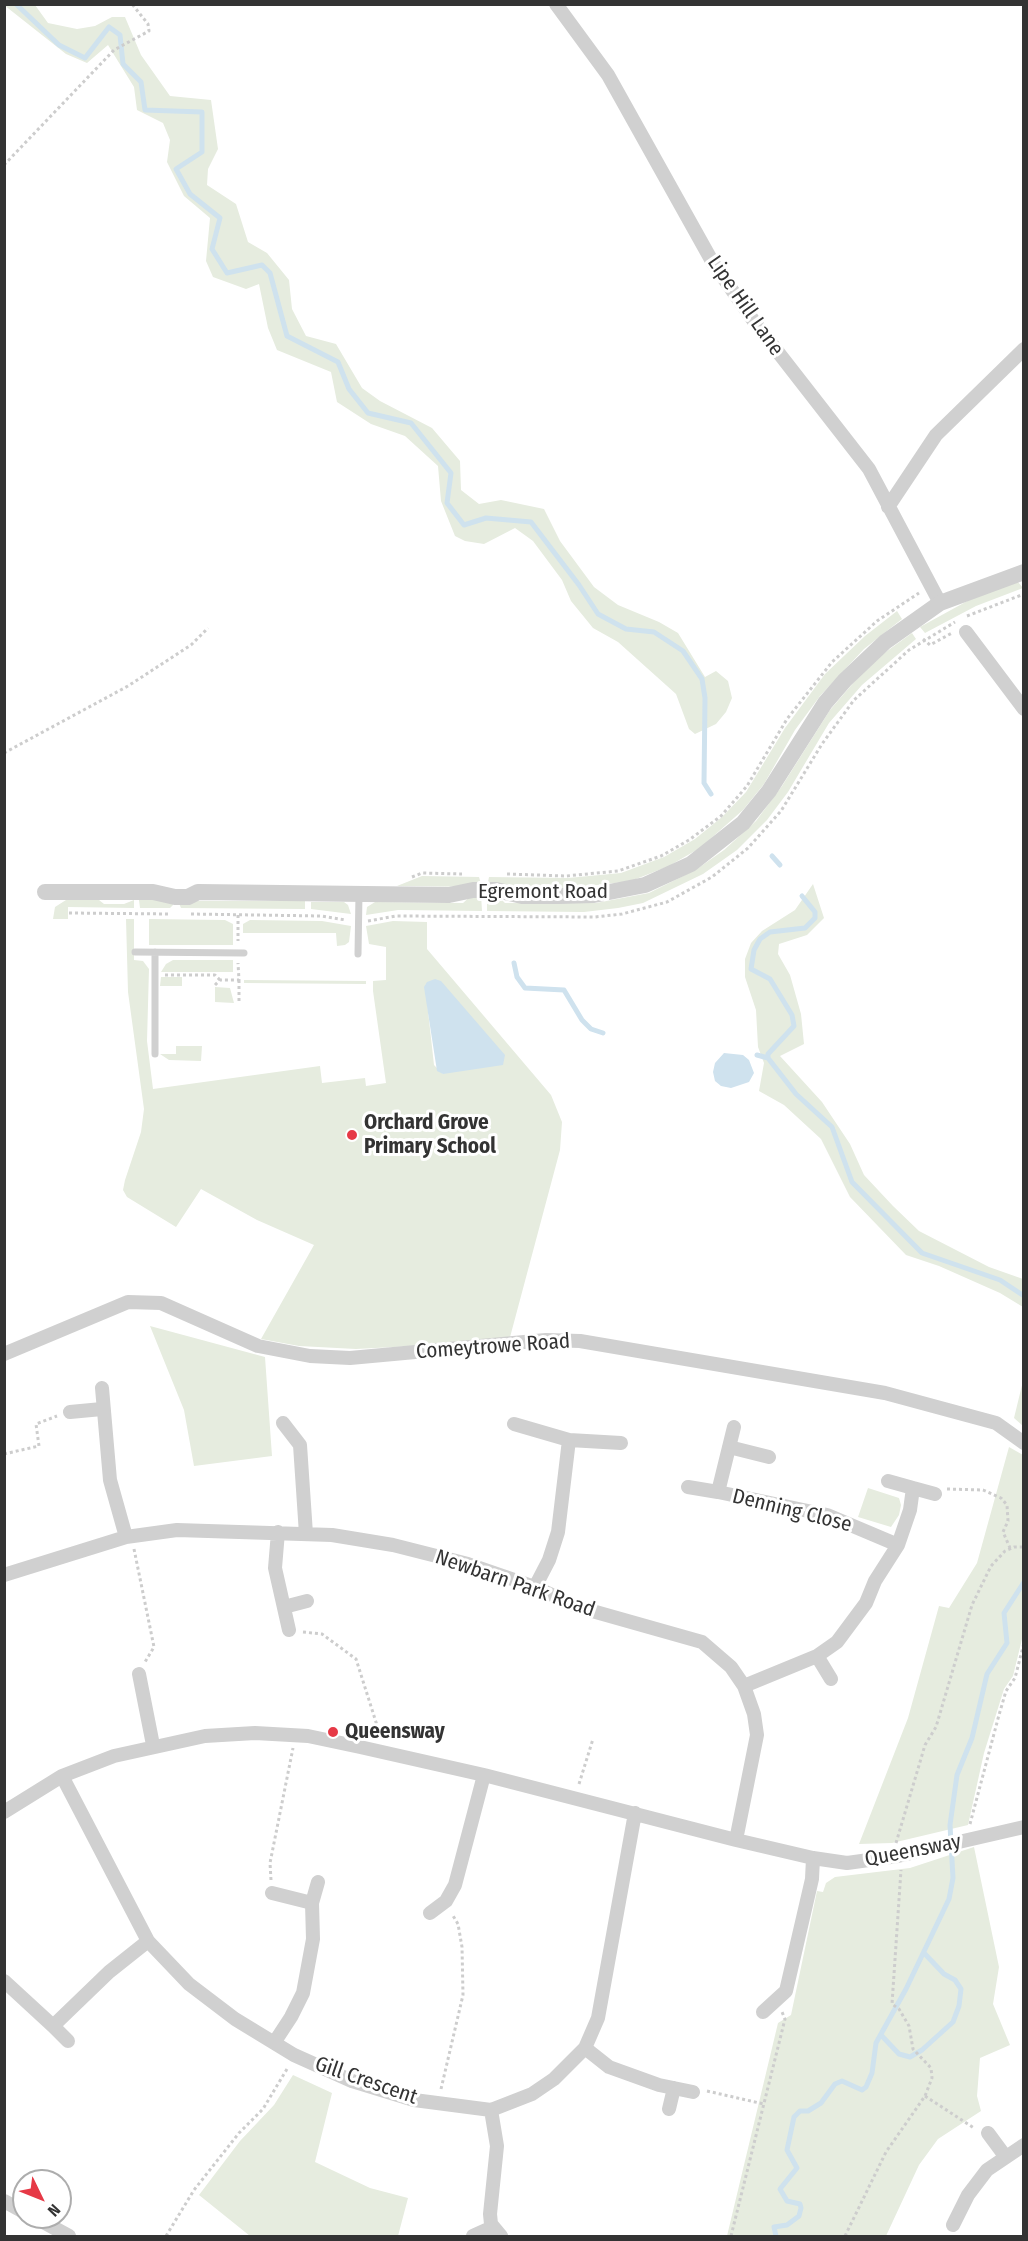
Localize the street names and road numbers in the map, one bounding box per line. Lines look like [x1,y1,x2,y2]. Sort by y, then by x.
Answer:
street label: Lipe Hill Lane [701,251,789,361]
street label: Egremont Road [478,879,608,905]
street label: Comeytrowe Road [415,1329,571,1365]
street label: Denning Close [730,1484,854,1538]
street label: Newbarn Park Road [432,1545,598,1623]
street label: Queensway [863,1829,963,1873]
street label: Gill Crescent [311,2052,421,2110]

